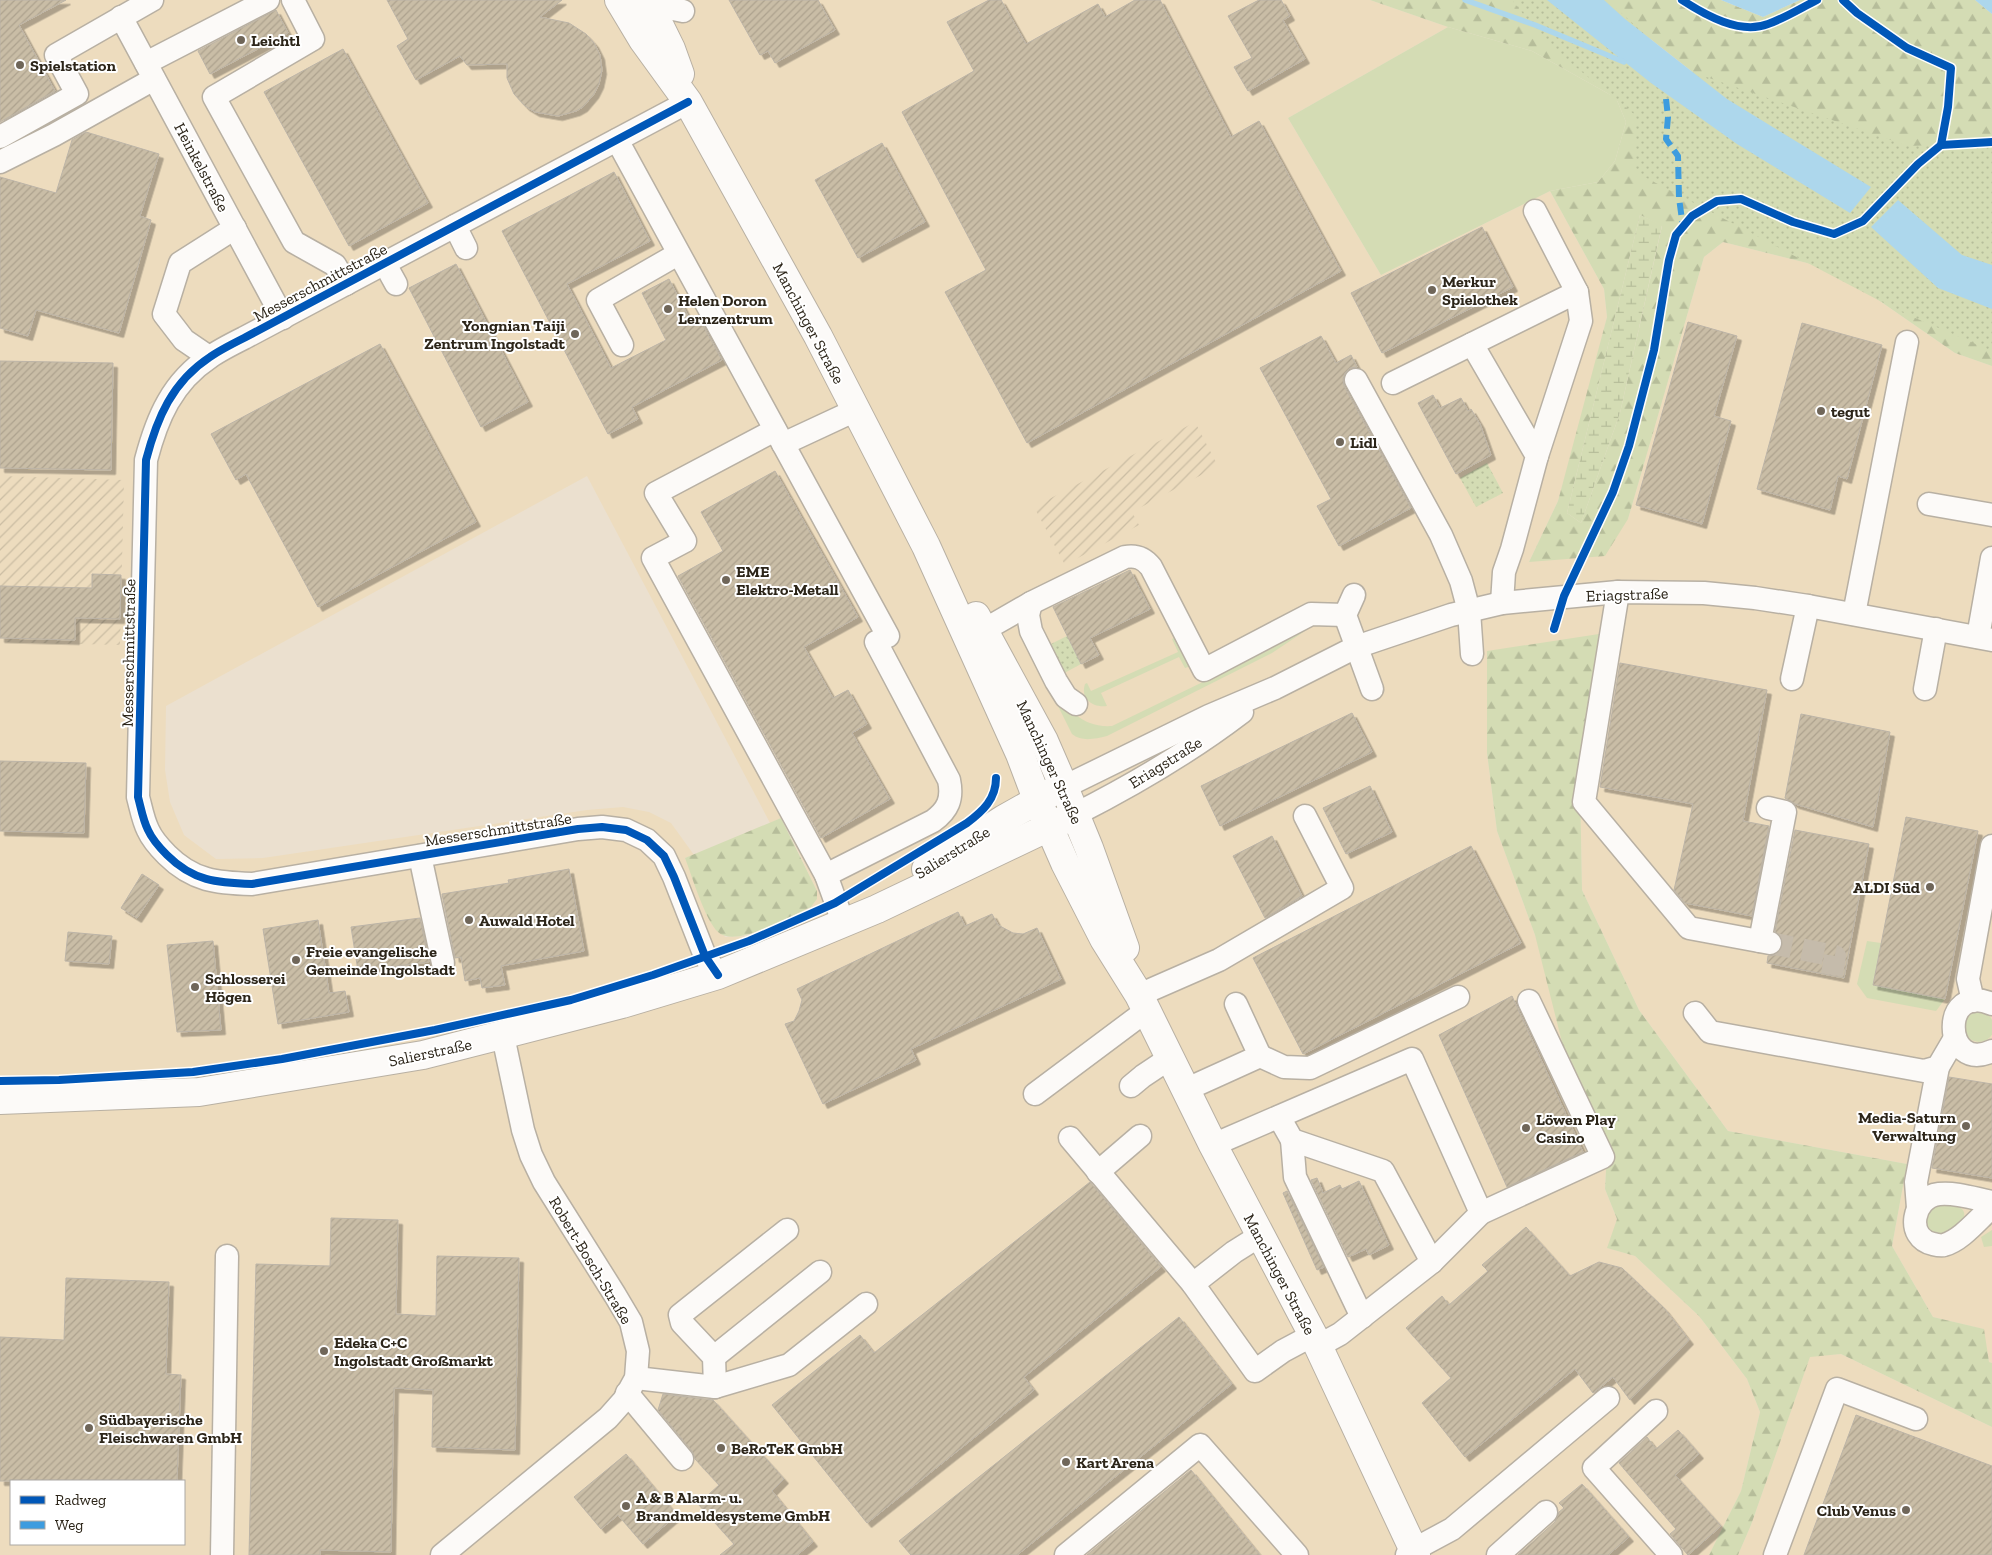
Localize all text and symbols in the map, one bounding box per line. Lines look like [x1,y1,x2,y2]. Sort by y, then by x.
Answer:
place label: Leichtl [251,31,301,50]
marker: Leichtl [235,34,247,46]
place label: Spielstation [30,56,116,75]
marker: Spielstation [14,59,26,71]
street label: Heinkelstraße [170,119,233,215]
street label: Messerschmittstraße [250,239,390,326]
street label: Manchinger Straße [769,260,848,387]
place label: Merkur Spielothek [1442,272,1518,309]
marker: Merkur Spielothek [1426,284,1438,296]
place label: Helen Doron Lernzentrum [678,291,773,328]
marker: Helen Doron Lernzentrum [662,303,674,315]
place label: Yongnian Taiji Zentrum Ingolstadt [424,316,566,353]
marker: Yongnian Taiji Zentrum Ingolstadt [569,328,581,340]
place label: tegut [1831,402,1871,421]
marker: tegut [1815,405,1827,417]
place label: Lidl [1350,433,1378,452]
marker: Lidl [1334,436,1346,448]
place label: EME Elektro-Metall [736,562,839,599]
marker: EME Elektro-Metall [720,574,732,586]
street label: Messerschmittstraße [118,579,139,727]
street label: Eriagstraße [1585,584,1669,605]
street label: Manchinger Straße [1013,697,1086,827]
street label: Eriagstraße [1125,733,1205,792]
street label: Messerschmittstraße [423,809,573,850]
street label: Salierstraße [911,822,993,883]
place label: ALDI Süd [1853,878,1920,897]
marker: ALDI Süd [1924,881,1936,893]
place label: Auwald Hotel [479,911,575,930]
marker: Auwald Hotel [463,914,475,926]
place label: Freie evangelische Gemeinde Ingolstadt [306,942,455,979]
marker: Freie evangelische Gemeinde Ingolstadt [290,954,302,966]
place label: Schlosserei Högen [205,969,286,1006]
marker: Schlosserei Högen [189,981,201,993]
street label: Salierstraße [387,1034,473,1071]
place label: Media-Saturn Verwaltung [1858,1108,1956,1145]
place label: Löwen Play Casino [1536,1110,1616,1147]
marker: Media-Saturn Verwaltung [1960,1120,1972,1132]
marker: Löwen Play Casino [1520,1122,1532,1134]
street label: Robert-Bosch-Straße [545,1193,636,1327]
street label: Manchinger Straße [1240,1211,1319,1338]
place label: Edeka C+C Ingolstadt Großmarkt [334,1333,494,1370]
marker: Edeka C+C Ingolstadt Großmarkt [318,1345,330,1357]
place label: Südbayerische Fleischwaren GmbH [99,1410,242,1447]
marker: Südbayerische Fleischwaren GmbH [83,1422,95,1434]
place label: BeRoTeK GmbH [731,1439,843,1458]
marker: BeRoTeK GmbH [715,1442,727,1454]
place label: Kart Arena [1076,1453,1154,1472]
marker: Kart Arena [1060,1456,1072,1468]
legend [10,1480,185,1545]
place label: A & B Alarm- u. Brandmeldesysteme GmbH [636,1488,830,1525]
text: Radweg [55,1491,106,1509]
marker: A & B Alarm- u. Brandmeldesysteme GmbH [620,1500,632,1512]
place label: Club Venus [1817,1501,1896,1520]
marker: Club Venus [1900,1504,1912,1516]
text: Weg [55,1516,84,1534]

